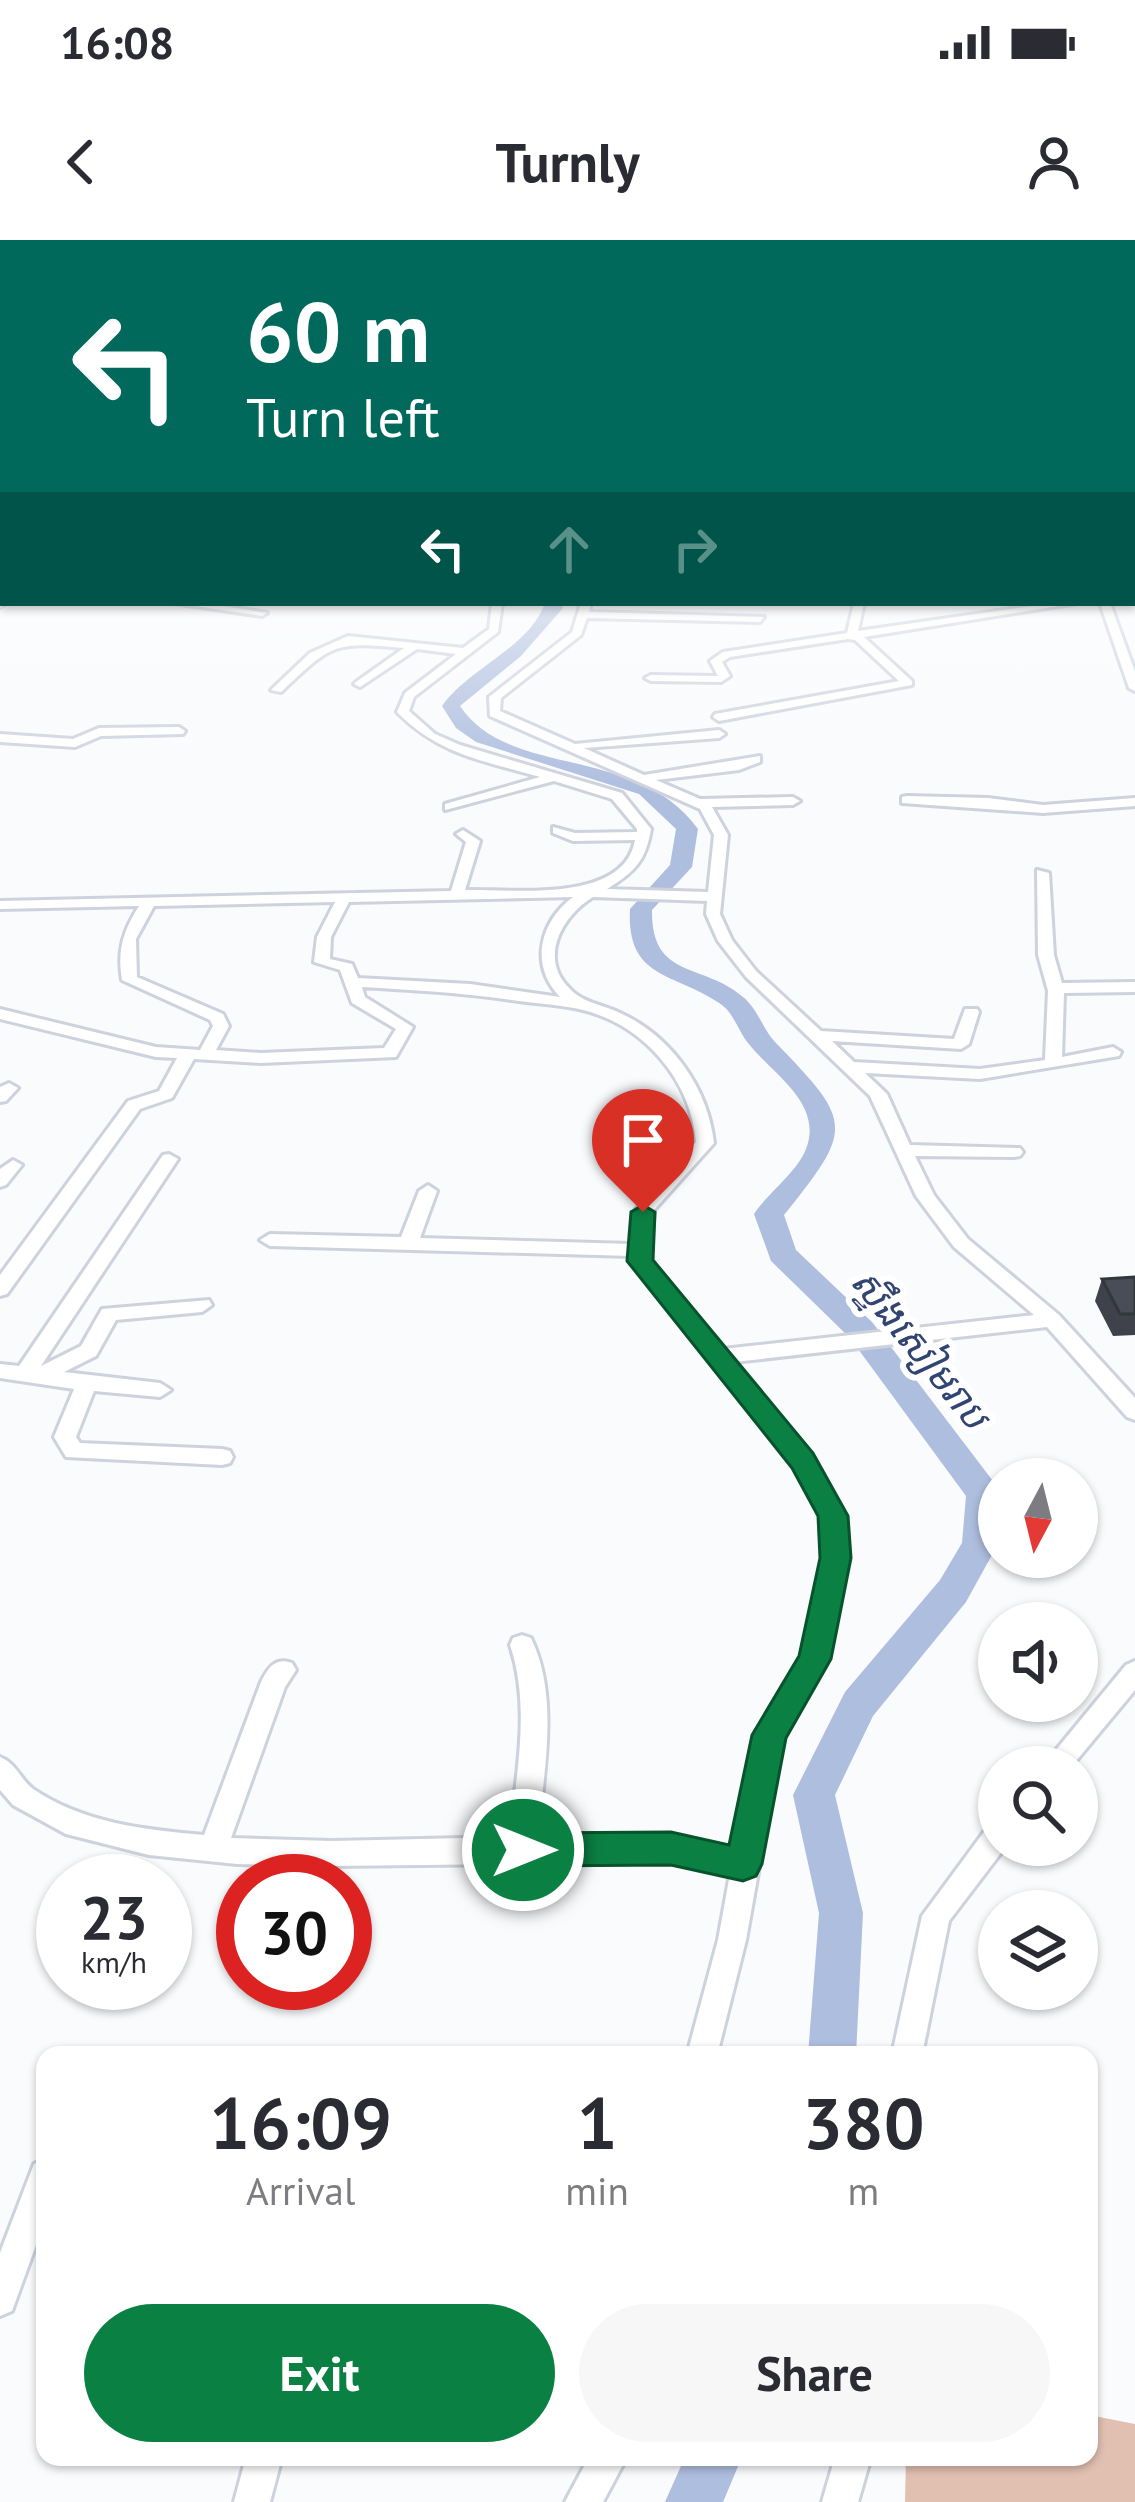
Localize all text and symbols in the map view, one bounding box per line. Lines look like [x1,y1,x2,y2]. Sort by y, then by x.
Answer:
text: 16:08 [60,13,174,71]
text: Turnly [495,127,640,197]
icon: back [48,129,114,195]
icon: person [1021,129,1087,195]
text: 60 m [246,276,430,385]
icon: left [48,288,204,444]
text: Turn left [246,382,440,452]
icon: left [410,516,476,582]
icon: ahead [536,516,602,582]
icon: right [662,516,728,582]
pin [592,1089,694,1212]
icon: arrive [610,1107,676,1173]
water label: ស្ទឹងសៀមរាប [840,1257,1004,1442]
north arrow [978,1458,1098,1578]
map controls [978,1458,1098,2010]
button: sound [978,1602,1098,1722]
button: search [978,1746,1098,1866]
position arrow [460,1787,586,1913]
speed limit sign: 30 [216,1854,372,2010]
text: 23 [80,1878,148,1956]
button: layers [978,1890,1098,2010]
text: km/h [81,1942,147,1981]
text: 16:09 [209,2076,392,2169]
text: 1 [577,2076,618,2169]
text: 380 [802,2076,925,2169]
text: Arrival [246,2165,355,2216]
text: min [565,2165,629,2216]
text: m [848,2165,879,2216]
button: Exit [84,2304,555,2442]
button: Share [579,2304,1050,2442]

